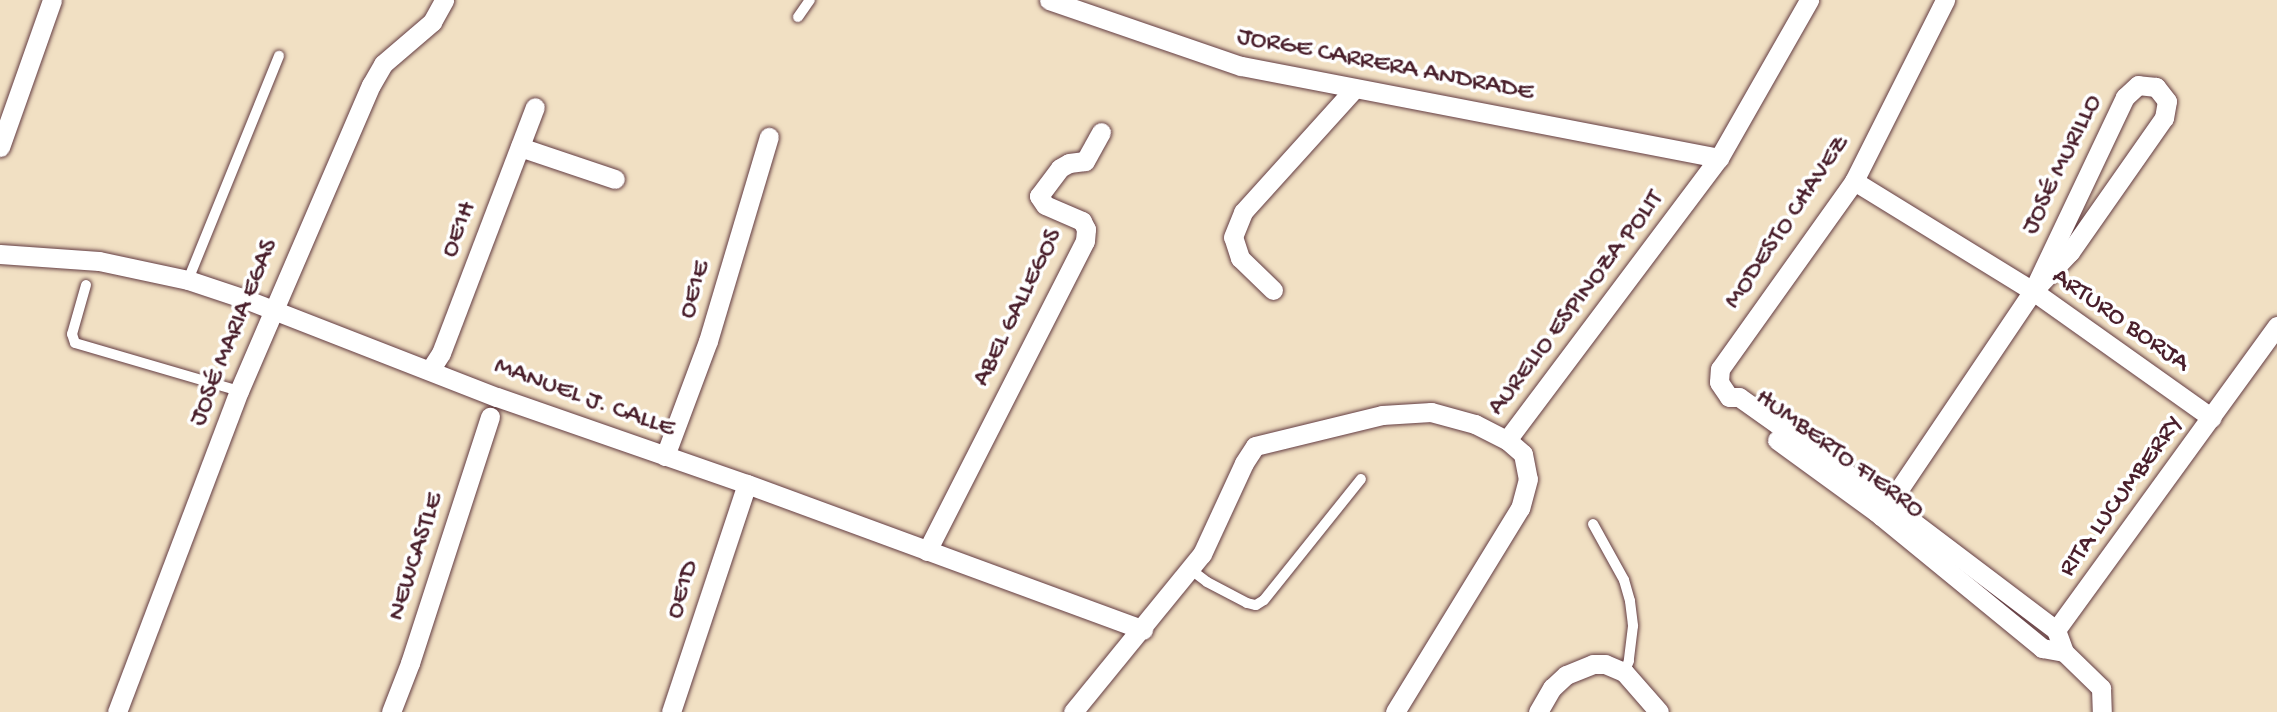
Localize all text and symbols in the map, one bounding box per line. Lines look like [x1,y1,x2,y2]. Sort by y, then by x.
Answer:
street label: JORGE CARRERA ANDRADE [1234,22,1536,110]
street label: JOSÉ MURILLO [2016,90,2110,240]
street label: MODESTO CHAVEZ [1718,130,1858,316]
street label: AURELIO ESPINOZA POLIT [1482,185,1672,423]
street label: OE1H [435,198,485,262]
street label: ABEL GALLEGOS [967,224,1071,392]
street label: JOSÉ MARIA EGAS [183,235,287,431]
street label: OE1E [673,257,719,323]
street label: ARTURO BORJA [2045,262,2195,380]
street label: MANUEL J. CALLE [489,352,679,446]
street label: HUMBERTO FIERRO [1748,383,1930,527]
street label: RITA LUCUMBERRY [2053,410,2191,584]
street label: NEWCASTLE [382,489,452,625]
street label: OE1D [660,557,708,623]

